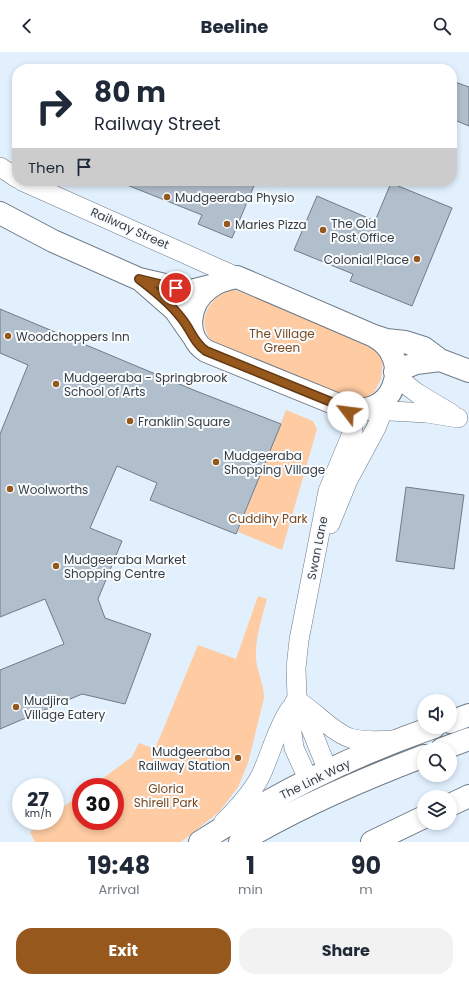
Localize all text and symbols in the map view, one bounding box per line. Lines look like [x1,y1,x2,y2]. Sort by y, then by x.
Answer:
text: Beeline [201,14,268,39]
icon: back [16,15,38,37]
icon: search [431,15,453,37]
text: 80 m [94,73,166,112]
icon: right [28,80,80,132]
text: Railway Street [94,111,221,136]
icon: arrive [73,156,95,178]
text: Then [28,157,65,178]
place label: Mudgeeraba Physio [175,189,295,206]
marker: Mudgeeraba Physio [162,192,172,202]
street label: Railway Street [88,203,172,253]
place label: The Old Post Office [331,215,394,246]
place label: Maries Pizza [235,216,307,233]
marker: Maries Pizza [222,219,232,229]
marker: The Old Post Office [318,225,328,235]
place label: Colonial Place [324,251,409,268]
marker: Colonial Place [412,254,422,264]
pin [159,271,193,305]
icon: arrive [165,277,187,299]
park label: The Village Green [249,325,315,356]
place label: Woodchoppers Inn [16,328,130,345]
marker: Woodchoppers Inn [3,331,13,341]
place label: Mudgeeraba - Springbrook School of Arts [64,369,228,400]
marker: Mudgeeraba - Springbrook School of Arts [51,379,61,389]
position arrow [327,391,369,433]
place label: Franklin Square [138,413,230,430]
marker: Franklin Square [125,416,135,426]
place label: Mudgeeraba Shopping Village [224,447,325,478]
marker: Mudgeeraba Shopping Village [211,457,221,467]
place label: Woolworths [18,481,88,498]
marker: Woolworths [5,484,15,494]
park label: Cuddihy Park [228,510,309,527]
street label: Swan Lane [303,515,331,581]
place label: Mudgeeraba Market Shopping Centre [64,551,186,582]
marker: Mudgeeraba Market Shopping Centre [51,561,61,571]
place label: Mudjira Village Eatery [24,692,105,723]
map controls [417,694,457,830]
button: sound [417,694,457,734]
marker: Mudjira Village Eatery [11,702,21,712]
button: search [417,742,457,782]
place label: Mudgeeraba Railway Station [139,743,230,774]
marker: Mudgeeraba Railway Station [233,753,243,763]
street label: The Link Way [277,754,353,803]
speed limit sign: 30 [72,778,124,830]
park label: Gloria Shirell Park [134,780,199,811]
text: 27 [27,785,49,813]
button: layers [417,790,457,830]
text: km/h [25,806,51,821]
text: 19:48 [88,849,150,882]
text: 1 [246,849,255,882]
text: 90 [351,849,381,882]
text: Arrival [99,880,139,899]
text: min [238,880,263,899]
text: m [359,880,373,899]
button: Exit [16,928,231,974]
button: Share [239,928,453,974]

